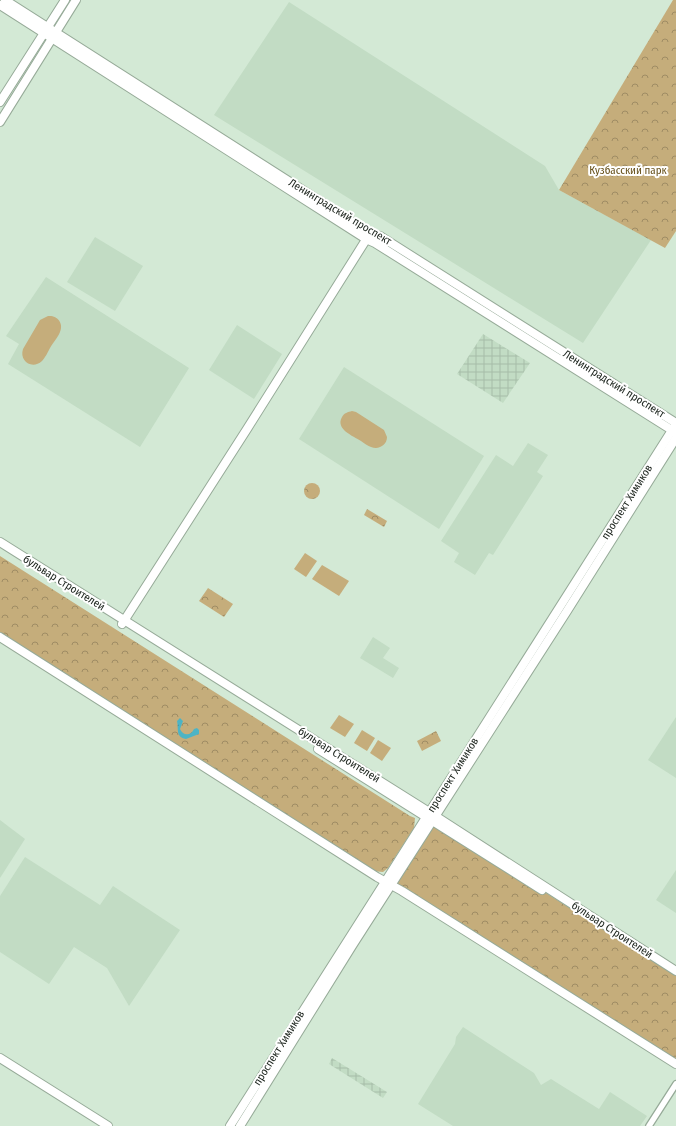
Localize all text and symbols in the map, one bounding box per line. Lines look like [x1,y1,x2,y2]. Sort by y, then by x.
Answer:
park label: Кузбасский парк [589,164,668,177]
street label: Ленинградский проспект [286,176,394,248]
street label: Ленинградский проспект [561,347,668,421]
street label: проспект Химиков [599,462,655,542]
street label: бульвар Строителей [21,553,107,613]
street label: бульвар Строителей [296,725,382,785]
street label: проспект Химиков [425,735,481,815]
street label: бульвар Строителей [569,899,655,961]
street label: проспект Химиков [251,1008,307,1088]

